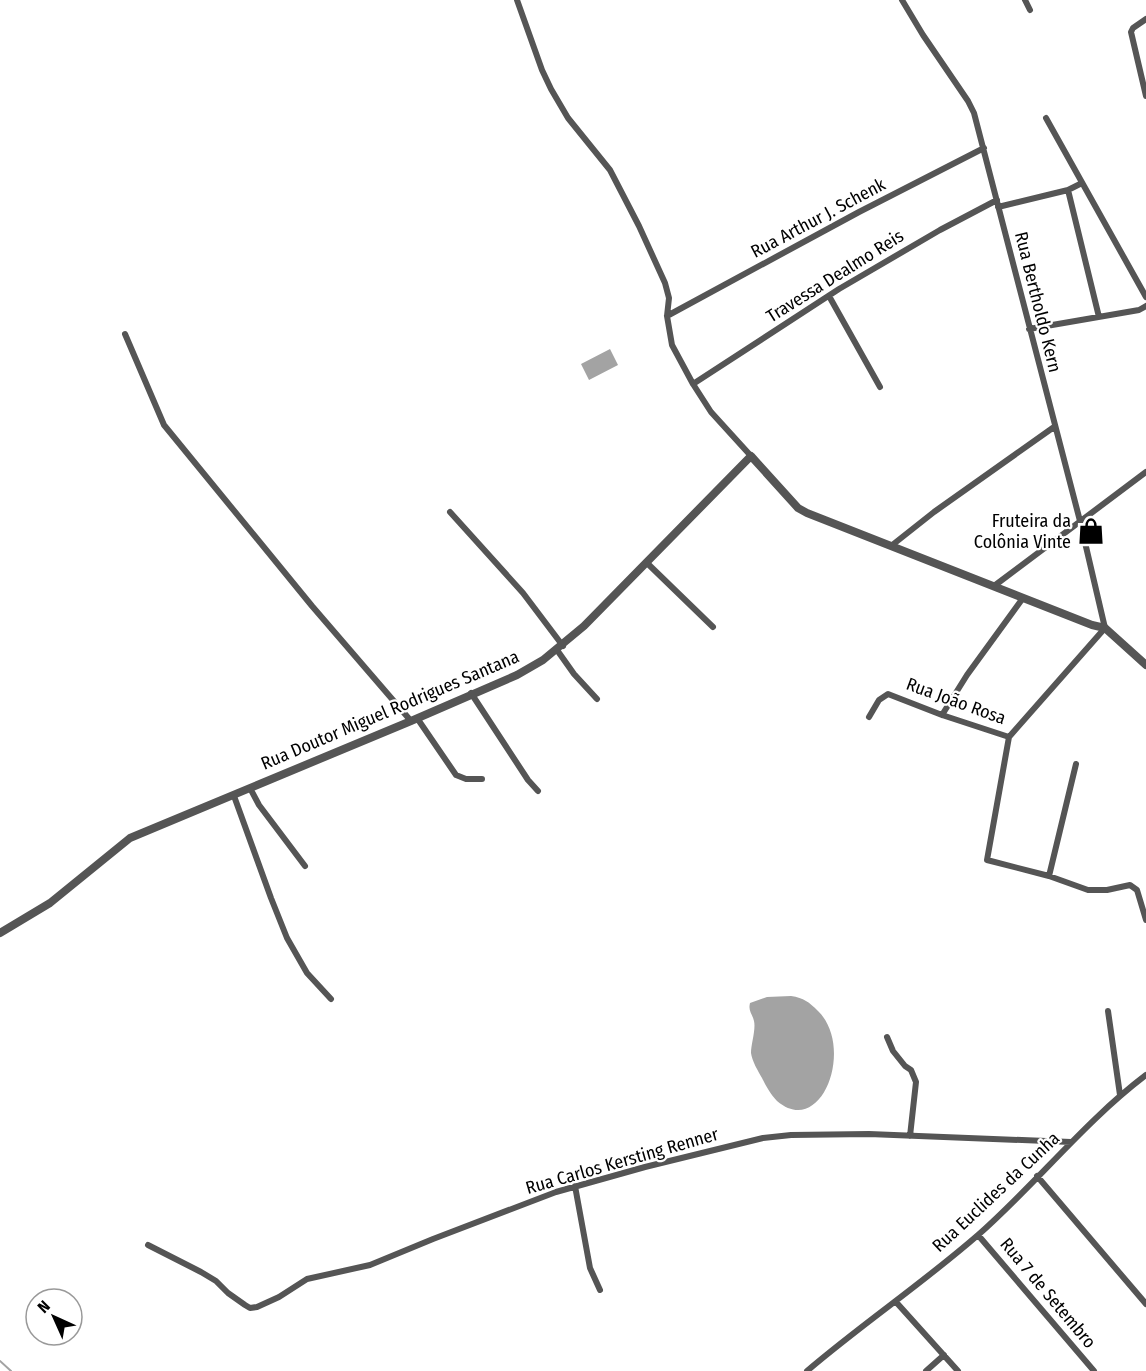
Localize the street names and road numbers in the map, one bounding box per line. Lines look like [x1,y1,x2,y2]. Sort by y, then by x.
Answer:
street label: Rua Arthur J. Schenk [747,173,890,263]
street label: Travessa Dealmo Reis [762,225,908,327]
street label: Rua Bertholdo Kern [1010,229,1066,375]
street label: Rua Doutor Miguel Rodrigues Santana [258,645,523,774]
street label: Rua João Rosa [903,673,1009,729]
street label: Rua Carlos Kersting Renner [523,1123,722,1199]
street label: Rua Euclides da Cunha [928,1127,1064,1257]
street label: Rua 7 de Setembro [995,1233,1101,1353]

